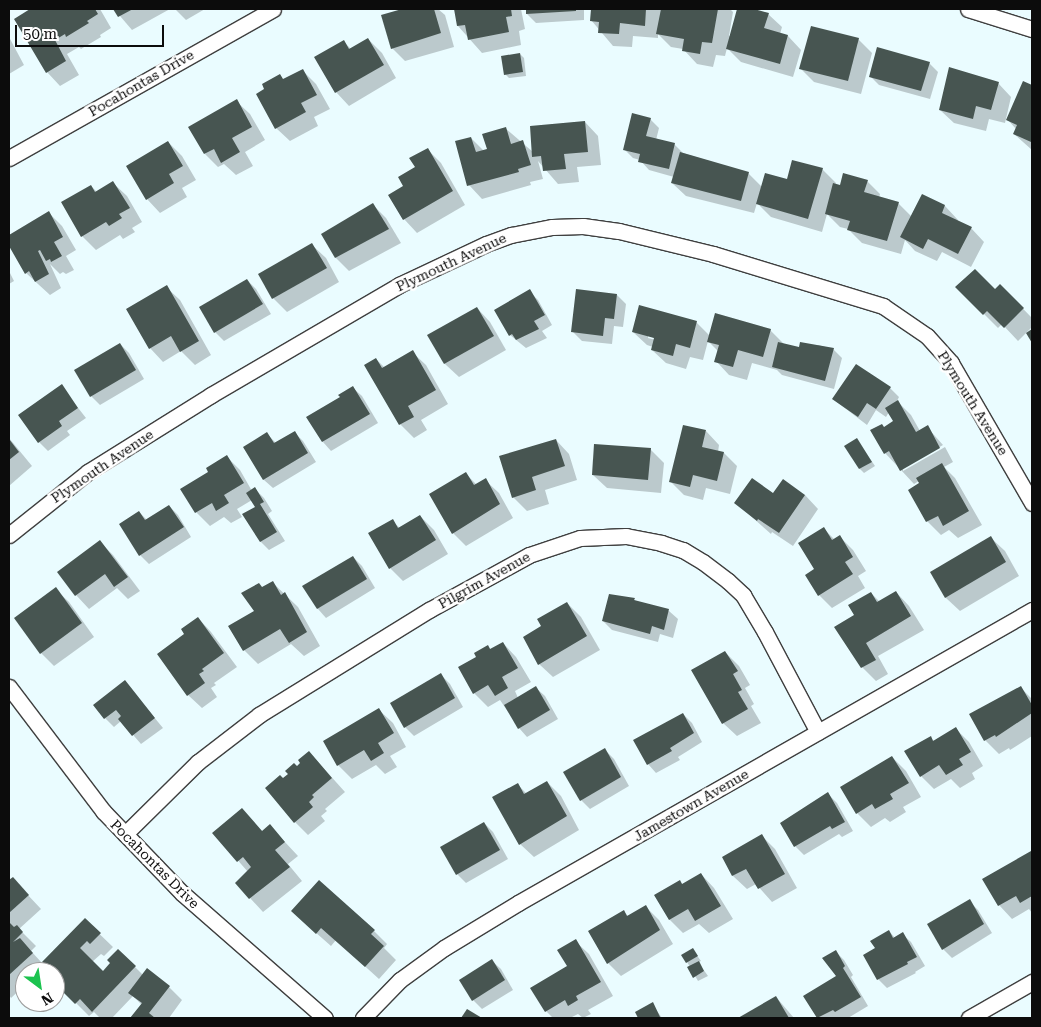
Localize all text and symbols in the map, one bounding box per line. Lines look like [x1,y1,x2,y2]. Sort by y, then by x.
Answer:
scale bar [18,15,166,47]
text: 50 m [23,25,57,43]
street label: Pocahontas Drive [85,46,197,120]
street label: Plymouth Avenue [393,229,509,295]
street label: Plymouth Avenue [934,348,1012,458]
street label: Plymouth Avenue [48,426,156,506]
street label: Pilgrim Avenue [435,548,533,612]
street label: Jamestown Avenue [631,765,751,845]
street label: Pocahontas Drive [107,816,203,912]
north arrow [15,962,65,1012]
text: N [38,989,56,1009]

